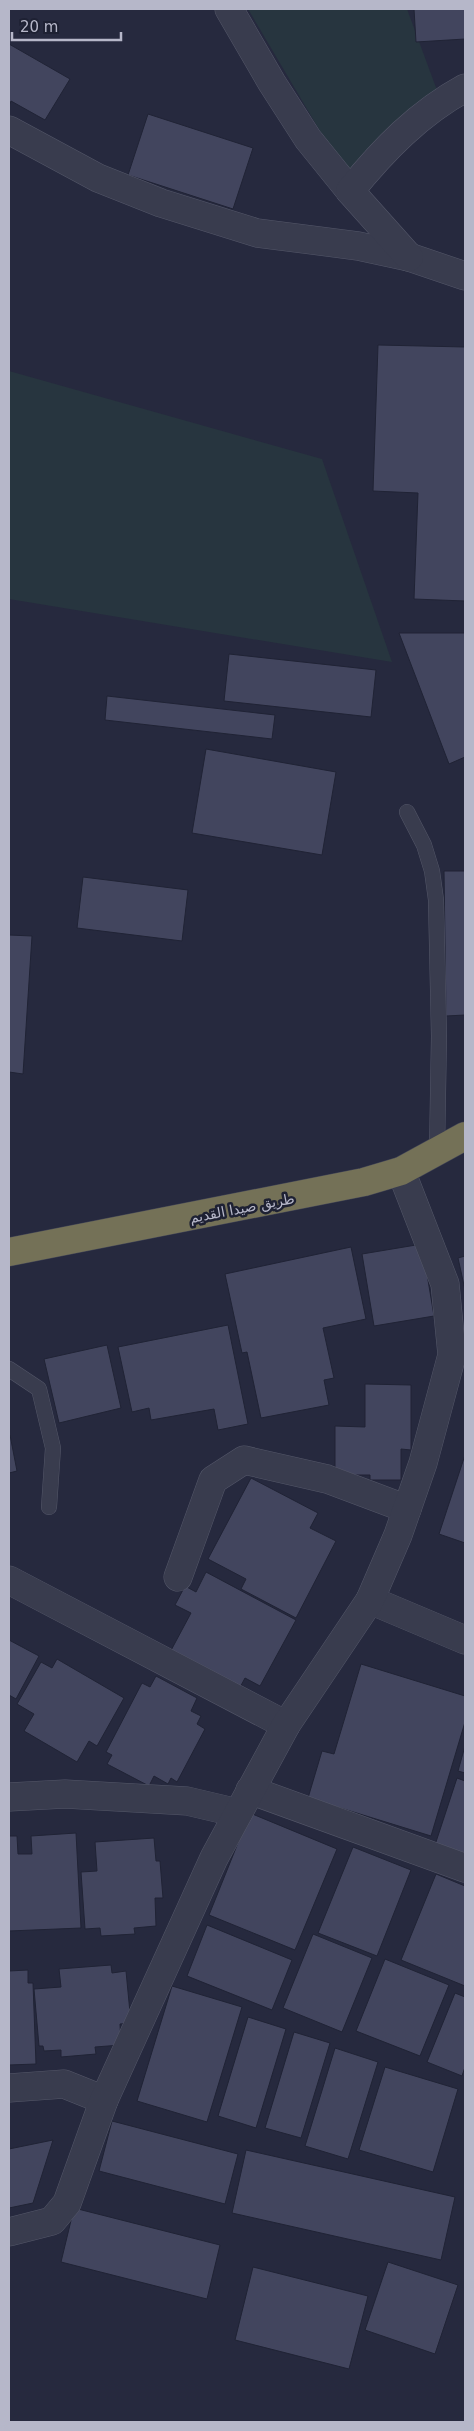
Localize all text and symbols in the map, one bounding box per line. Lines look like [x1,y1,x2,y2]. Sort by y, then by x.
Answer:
scale bar [12,10,121,42]
text: 20 m [20,18,58,36]
street label: طريق صيدا القديم [188,1190,296,1227]

